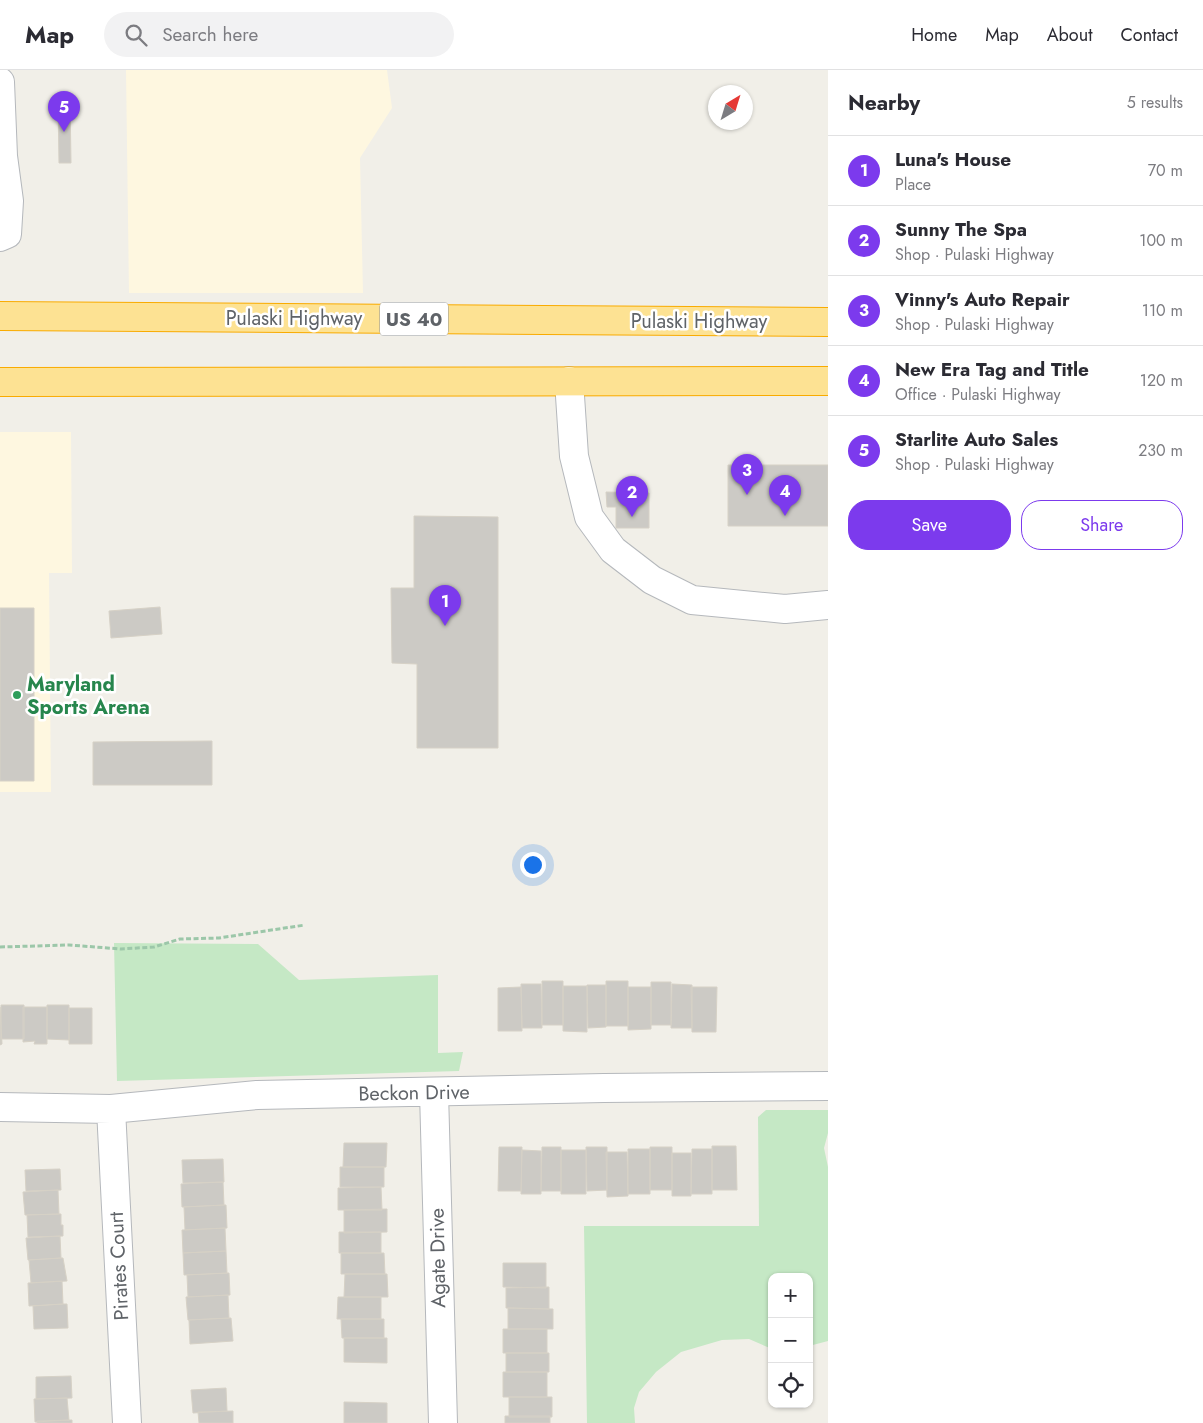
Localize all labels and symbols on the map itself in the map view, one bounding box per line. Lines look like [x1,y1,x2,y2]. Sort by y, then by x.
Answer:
north arrow [708,85,753,130]
pin: 5 [48,91,80,132]
road number: US 40 [380,302,448,336]
street label: Pulaski Highway [226,304,362,333]
street label: Pulaski Highway [631,307,767,336]
pin: 3 [731,454,763,495]
pin: 4 [769,475,801,516]
pin: 2 [616,476,648,517]
pin: 1 [429,585,461,626]
place label: Maryland Sports Arena [27,670,150,722]
marker: Maryland Sports Arena [11,689,23,701]
your location [520,852,546,878]
street label: Beckon Drive [358,1078,470,1108]
street label: Agate Drive [423,1208,453,1308]
street label: Pirates Court [102,1211,136,1321]

